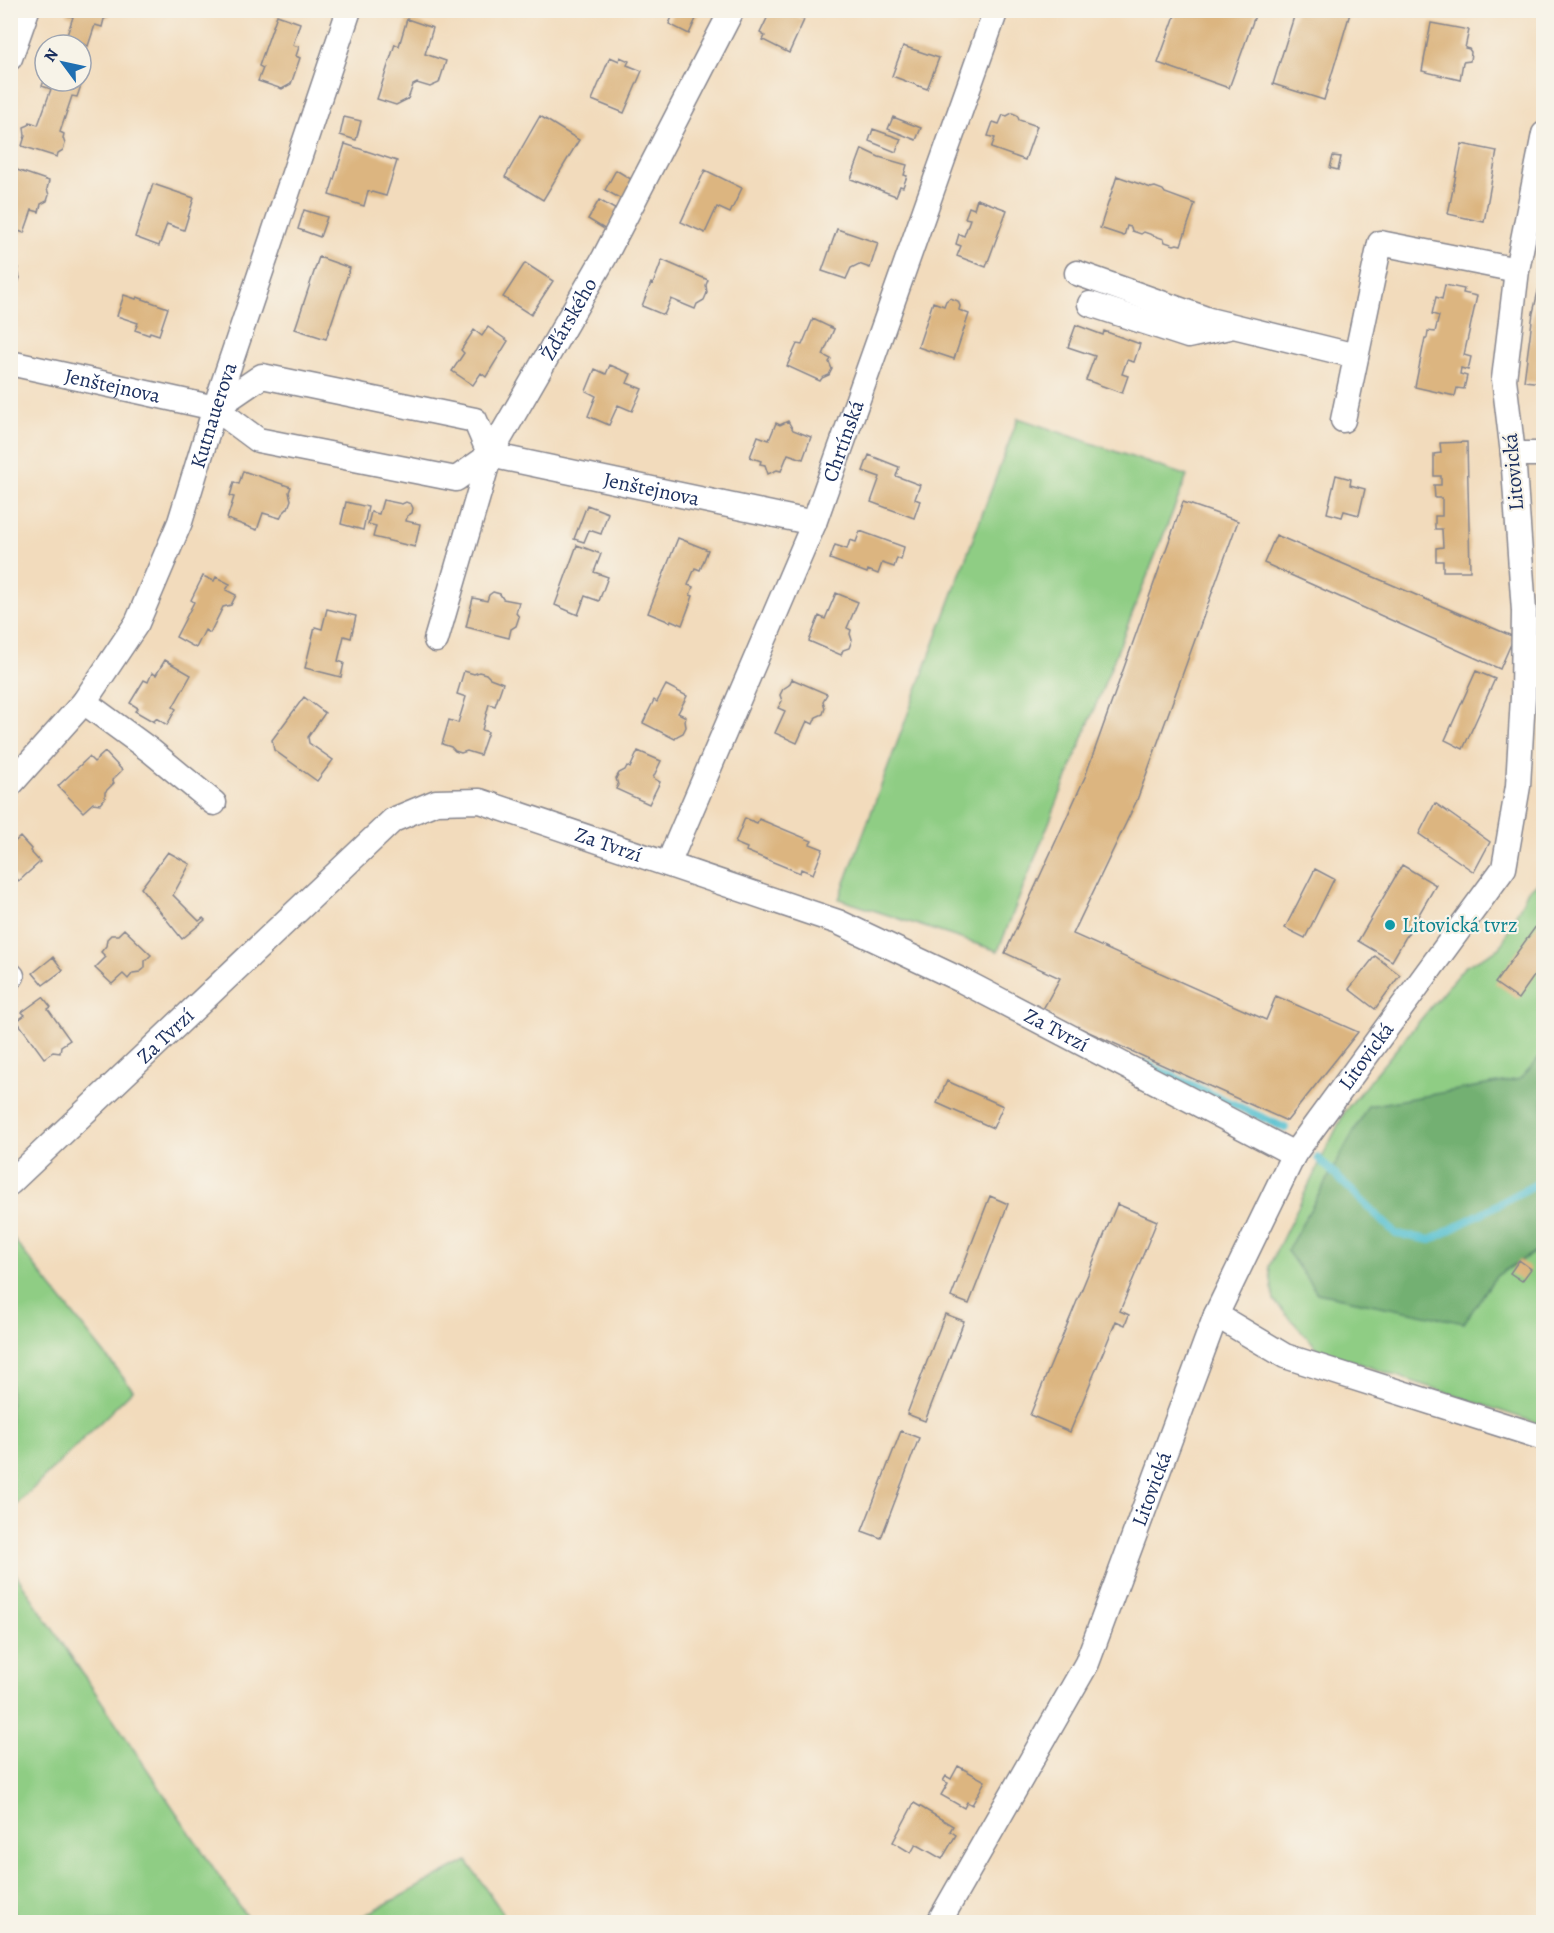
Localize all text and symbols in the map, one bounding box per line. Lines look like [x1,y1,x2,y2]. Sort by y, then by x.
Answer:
north arrow [33,33,93,93]
text: N [39,44,64,66]
street label: Žďárského [534,272,604,365]
street label: Kutnauerova [183,358,244,472]
street label: Jenštejnova [62,361,163,410]
street label: Chrtínská [816,396,871,486]
street label: Litovická [1496,432,1530,512]
street label: Jenštejnova [601,465,702,513]
street label: Za Tvrzí [571,820,646,869]
place label: Litovická tvrz [1402,911,1518,939]
marker: Litovická tvrz [1383,918,1397,932]
street label: Za Tvrzí [1019,1001,1094,1058]
street label: Za Tvrzí [131,1002,200,1070]
street label: Litovická [1332,1016,1400,1096]
street label: Litovická [1125,1447,1178,1530]

